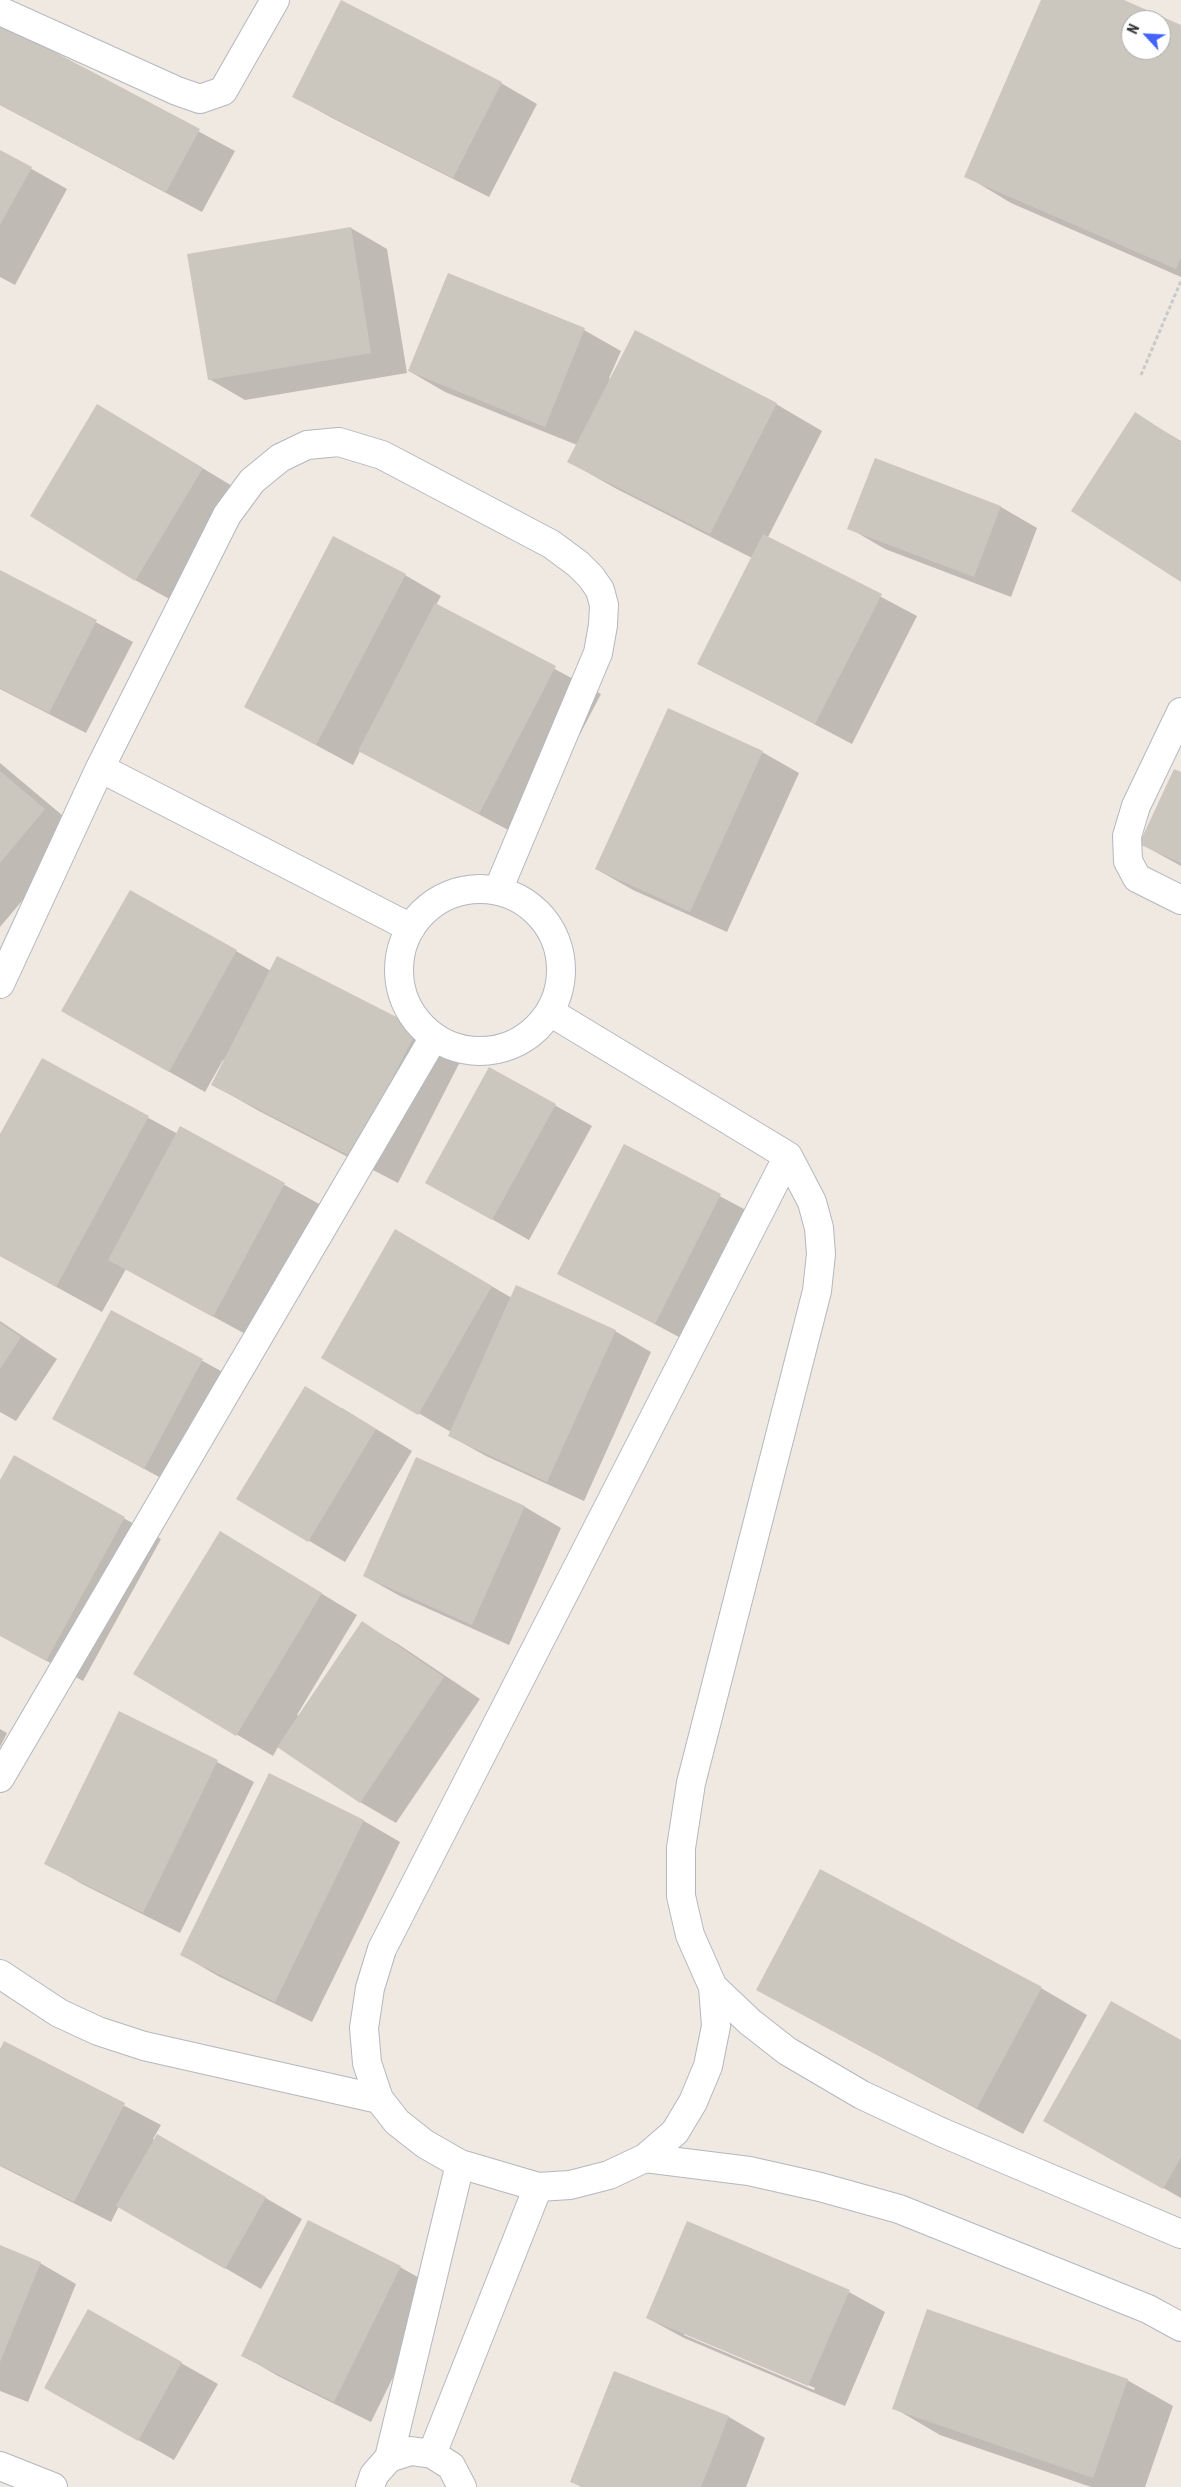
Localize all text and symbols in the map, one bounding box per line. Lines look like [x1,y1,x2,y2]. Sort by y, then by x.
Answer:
north arrow [1121,10,1171,60]
text: N [1124,22,1142,36]

